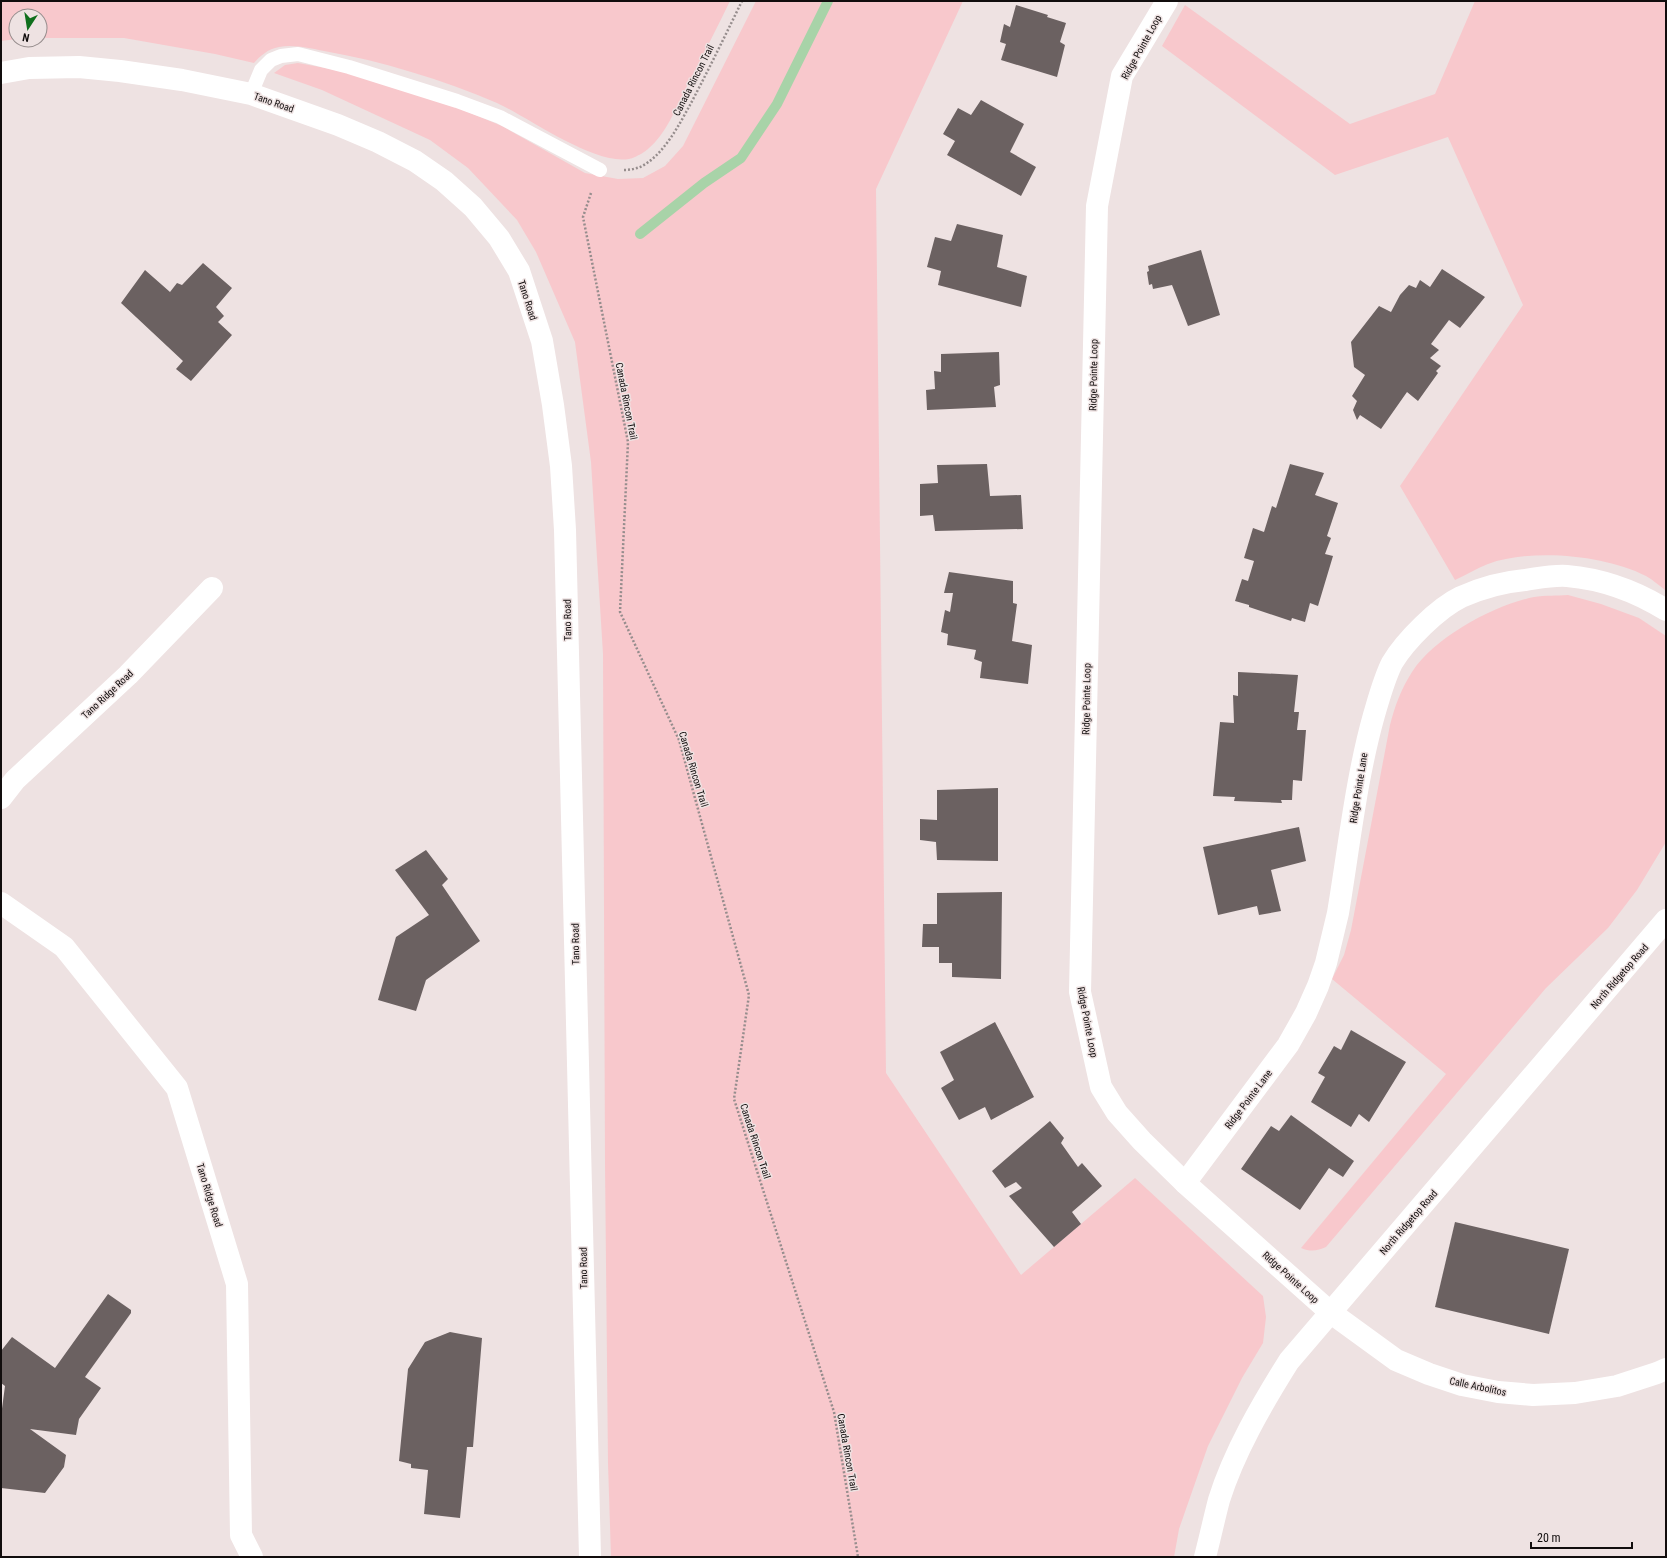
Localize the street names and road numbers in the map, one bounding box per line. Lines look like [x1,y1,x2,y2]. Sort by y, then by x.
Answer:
street label: Ridge Pointe Loop [1119,13,1164,81]
street label: Canada Rincon Trail [671,43,716,118]
street label: Tano Road [252,90,295,114]
street label: Tano Road [516,279,539,322]
street label: Ridge Pointe Loop [1087,339,1100,411]
street label: Canada Rincon Trail [614,362,639,441]
street label: Tano Road [562,599,573,641]
street label: Ridge Pointe Loop [1080,663,1093,735]
street label: Tano Ridge Road [79,668,135,721]
street label: Canada Rincon Trail [677,730,710,808]
street label: Ridge Pointe Lane [1347,752,1370,824]
street label: Tano Road [570,923,581,965]
street label: North Ridgetop Road [1588,942,1650,1011]
street label: Ridge Pointe Loop [1075,986,1100,1058]
street label: Ridge Pointe Lane [1223,1067,1274,1131]
street label: Canada Rincon Trail [738,1102,773,1180]
street label: Tano Ridge Road [195,1162,224,1228]
street label: North Ridgetop Road [1377,1188,1439,1257]
street label: Tano Road [578,1247,589,1289]
street label: Ridge Pointe Loop [1260,1249,1321,1306]
street label: Calle Arbolitos [1448,1375,1508,1398]
street label: Canada Rincon Trail [835,1413,860,1492]

